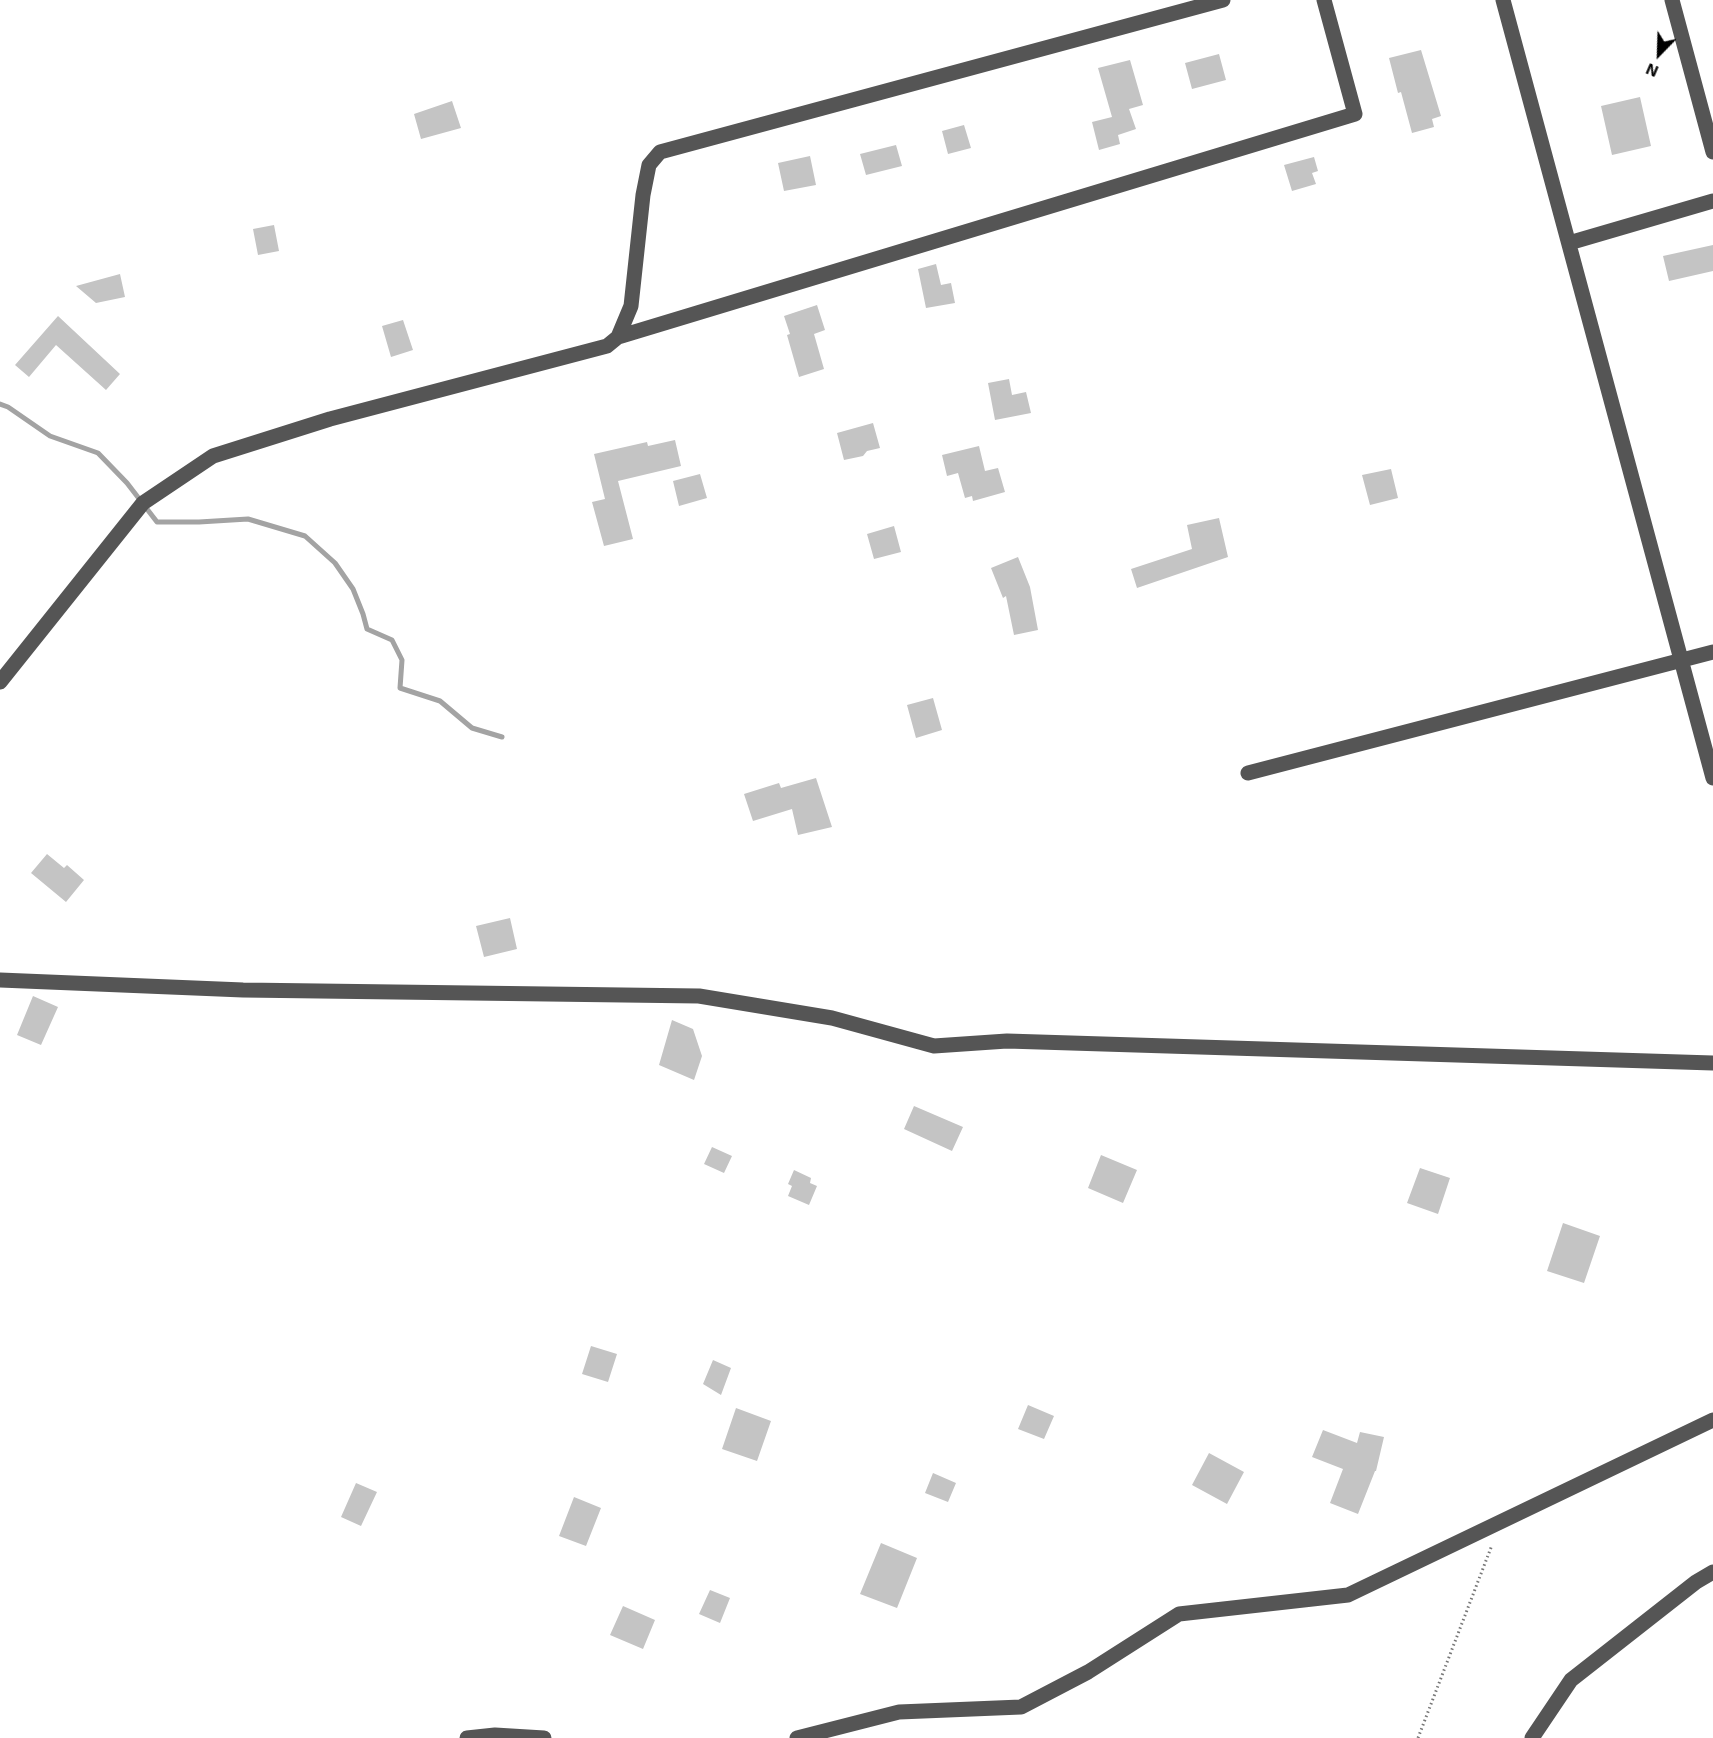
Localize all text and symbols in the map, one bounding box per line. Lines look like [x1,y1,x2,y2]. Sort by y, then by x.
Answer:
north arrow [1629,24,1689,84]
text: N [1643,60,1661,82]

